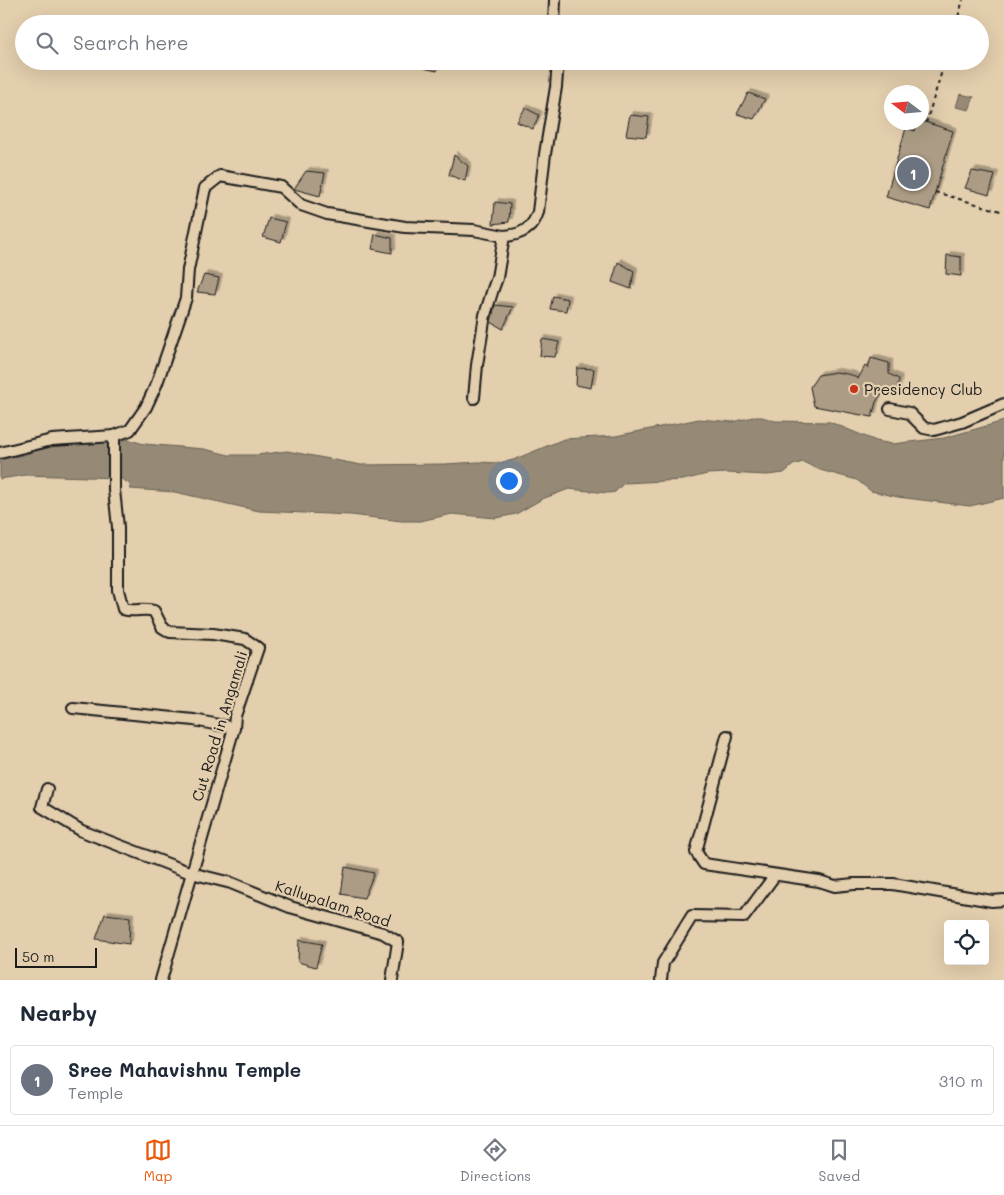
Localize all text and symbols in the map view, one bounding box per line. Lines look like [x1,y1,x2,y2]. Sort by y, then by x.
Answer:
search box [15,15,989,70]
icon: search [33,29,61,57]
text: Search here [73,30,189,55]
north arrow [884,85,929,130]
pin: 1 [897,154,929,192]
place label: Presidency Club [864,379,983,399]
marker: Presidency Club [848,383,860,395]
your location [496,468,522,494]
street label: Cut Road in Angamali [187,648,251,804]
street label: Kallupalam Road [273,875,393,931]
map controls [944,920,989,965]
button: locate [944,920,989,965]
scale bar [15,945,98,968]
text: 50 m [22,947,54,966]
text: Nearby [20,999,97,1026]
text: Sree Mahavishnu Temple [68,1057,301,1082]
text: 1 [33,1070,41,1091]
text: 310 m [939,1070,983,1091]
text: Temple [68,1082,123,1103]
tab: Map [144,1136,172,1185]
tab: Directions [460,1136,531,1185]
tab: Saved [819,1136,860,1185]

